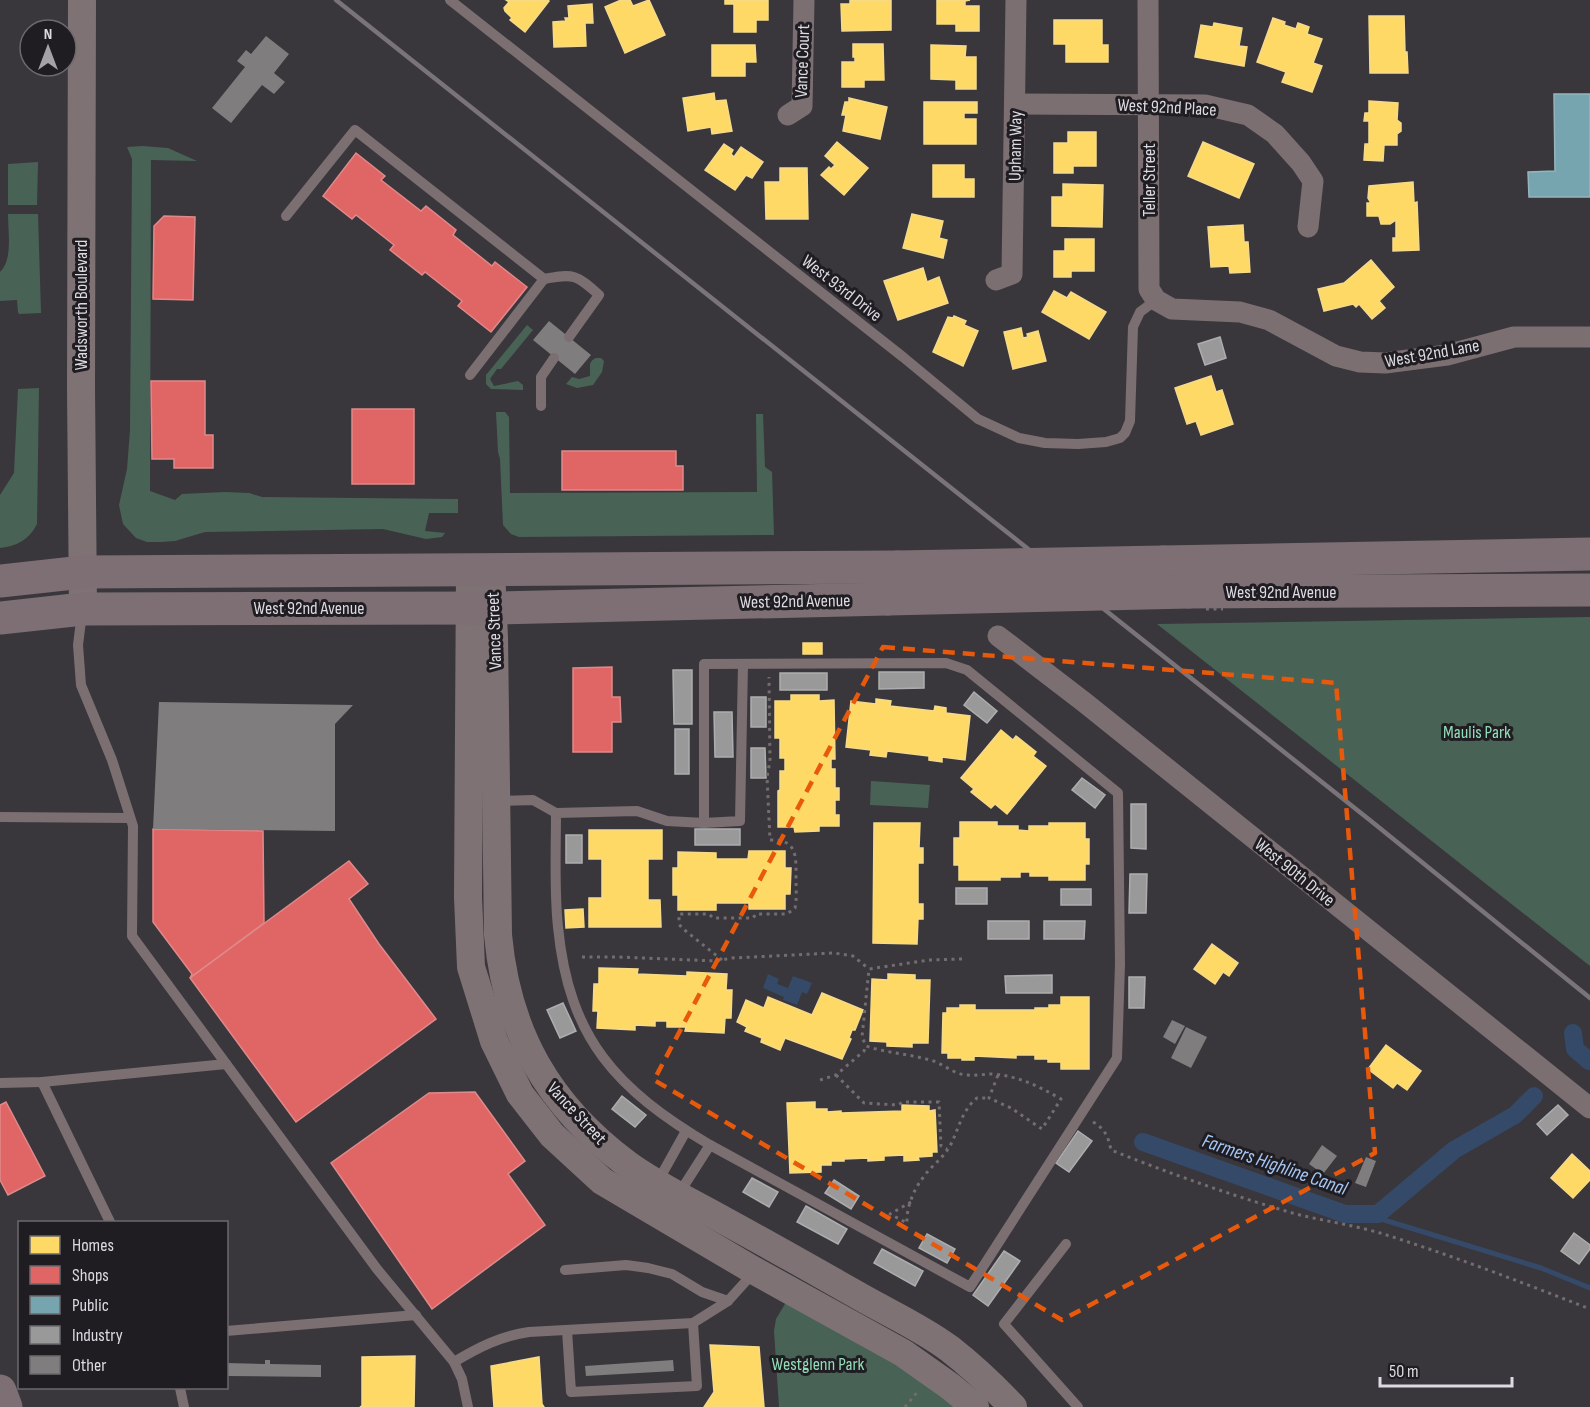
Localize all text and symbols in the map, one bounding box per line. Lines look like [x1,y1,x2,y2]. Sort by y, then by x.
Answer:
north arrow [18,18,78,78]
street label: Vance Court [791,23,814,98]
text: N [44,25,52,44]
street label: West 92nd Place [1117,94,1217,121]
street label: Upham Way [1004,111,1027,181]
street label: Teller Street [1139,143,1160,217]
street label: Wadsworth Boulevard [71,240,92,370]
street label: West 93rd Drive [798,251,886,326]
street label: West 92nd Lane [1383,335,1481,372]
street label: West 92nd Avenue [1226,582,1336,603]
street label: West 92nd Avenue [739,590,851,613]
street label: Vance Street [483,591,506,670]
street label: West 92nd Avenue [254,598,364,619]
park label: Maulis Park [1443,722,1511,743]
street label: West 90th Drive [1250,834,1339,911]
street label: Vance Street [543,1078,611,1149]
water label: Farmers Highline Canal [1199,1129,1352,1201]
legend [18,1221,228,1389]
text: Homes [72,1235,114,1256]
text: Shops [72,1265,109,1286]
text: Public [72,1295,109,1316]
text: Industry [72,1325,123,1346]
scale bar [1380,1350,1512,1388]
park label: Westglenn Park [772,1354,865,1375]
text: Other [72,1355,106,1376]
text: 50 m [1389,1361,1419,1382]

